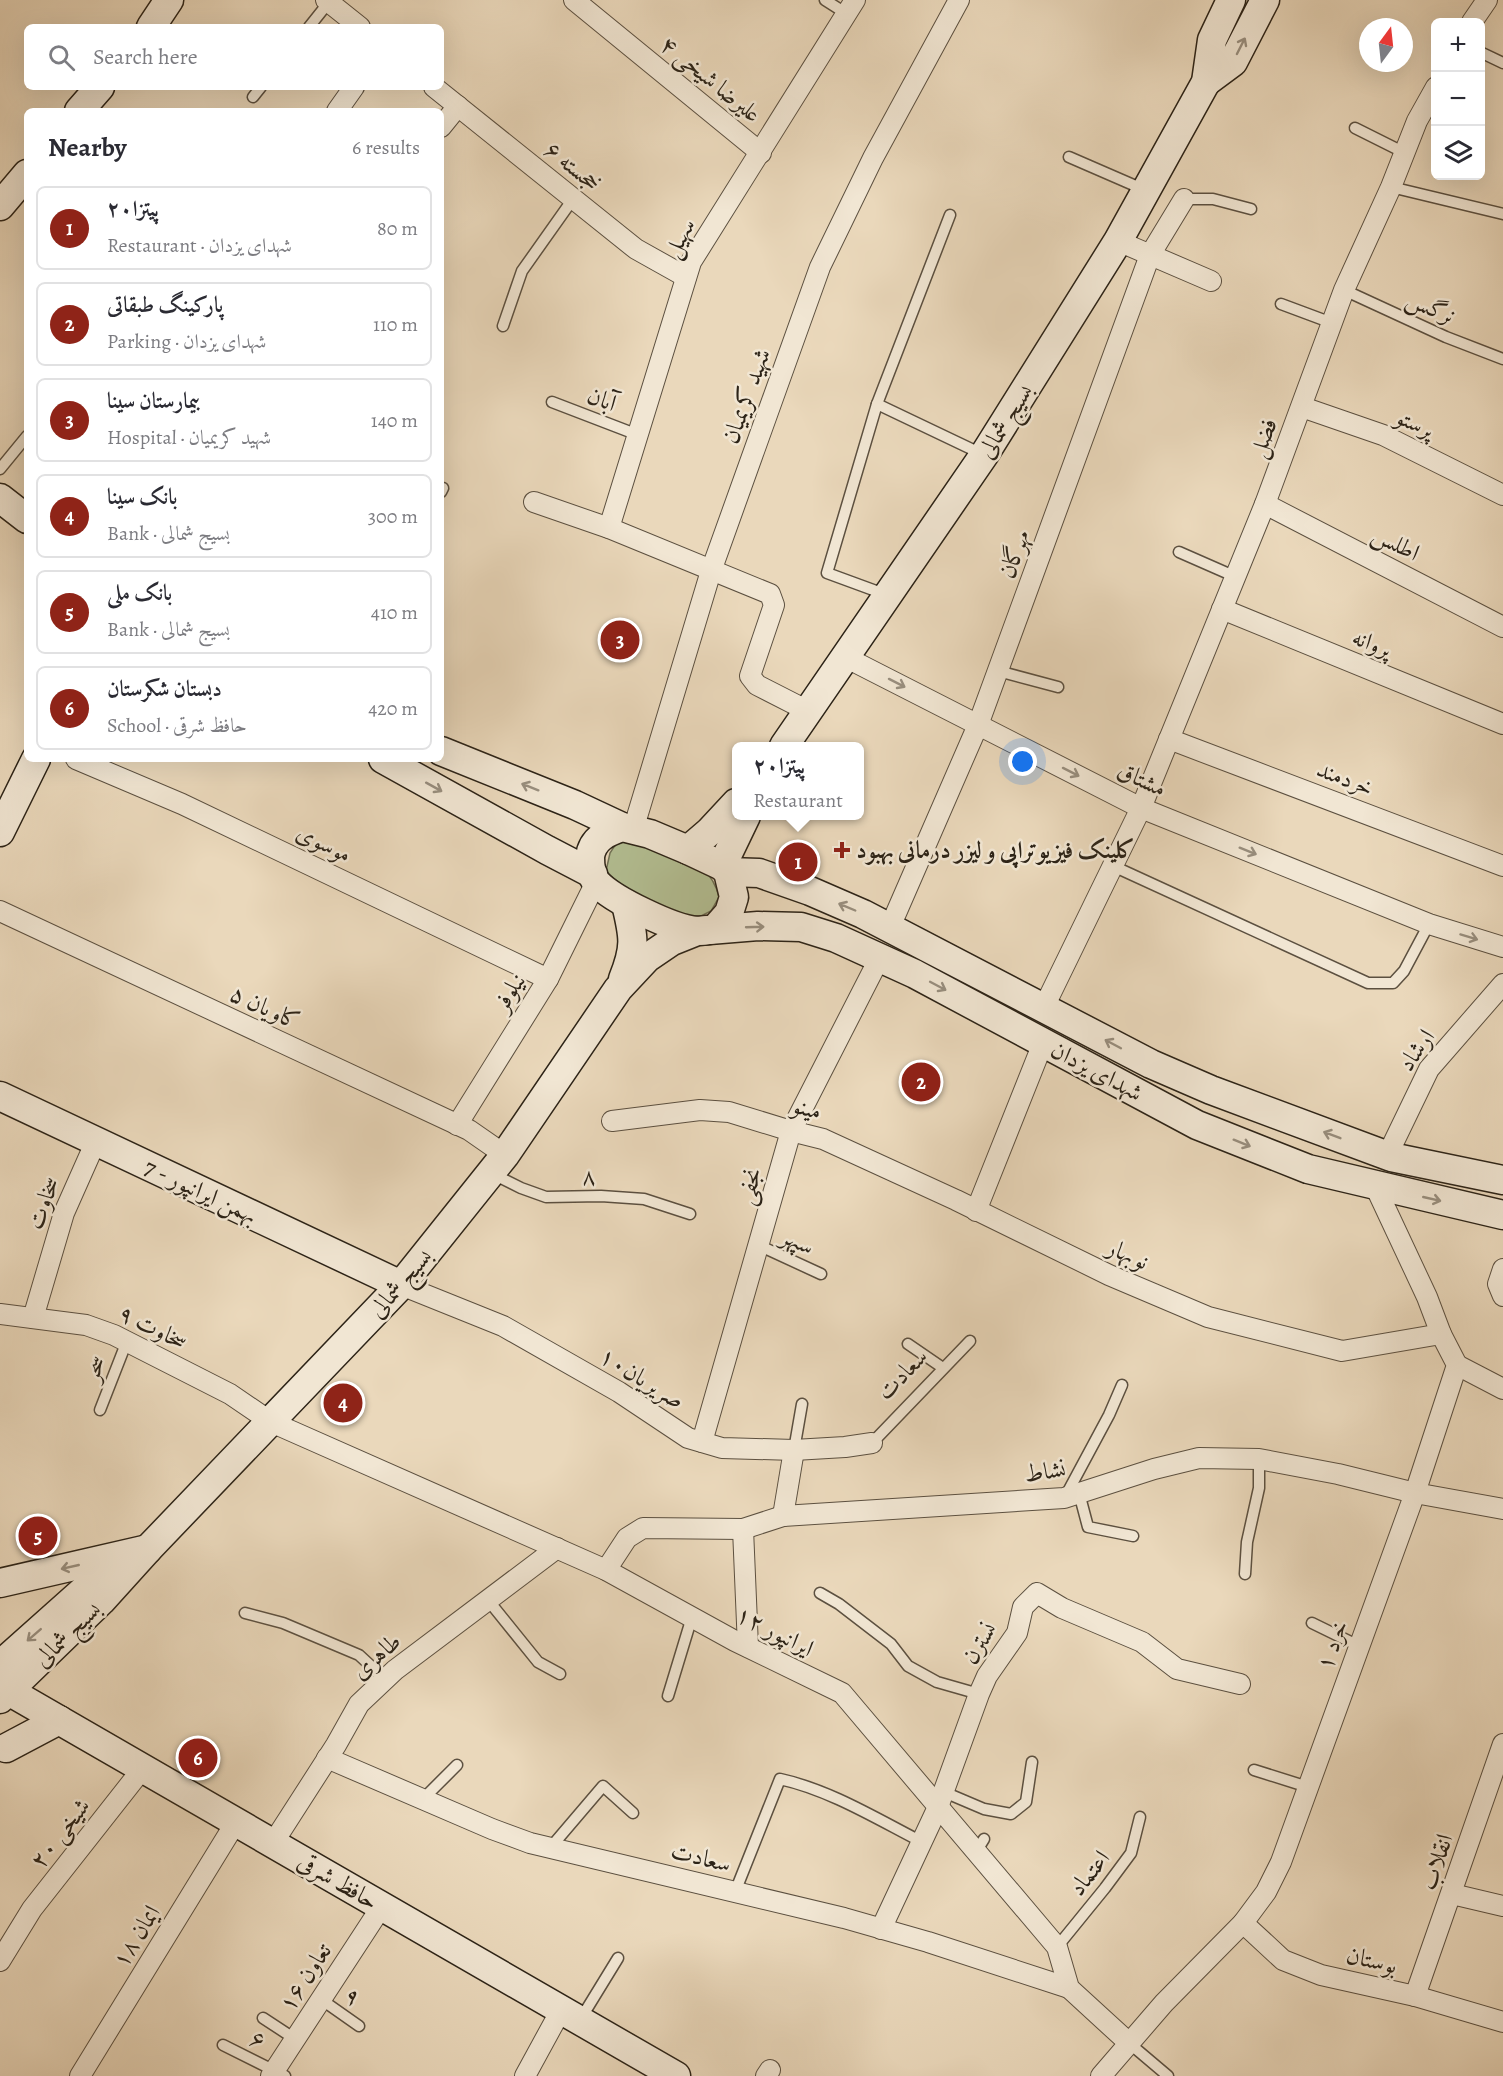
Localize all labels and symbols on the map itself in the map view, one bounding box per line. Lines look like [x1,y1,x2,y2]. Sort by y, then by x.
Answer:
north arrow [1359,18,1413,72]
street label: علیرضا شیخی ۴ [653,28,768,130]
one-way arrow [1236,37,1248,55]
street label: خجسته ۶ [538,133,608,199]
street label: سهیل [655,213,704,264]
street label: نرگس [1401,282,1461,332]
street label: شهید کریمیان [714,344,778,448]
street label: بسیج شمالی [970,377,1045,467]
street label: آبان [583,379,624,420]
street label: پرستو [1389,399,1442,447]
street label: فضل [1241,414,1286,463]
street label: اطلس [1367,518,1425,568]
street label: مهرگان [990,525,1038,583]
pin: 3 [600,618,640,662]
street label: پروانه [1348,621,1399,666]
one-way arrow [888,678,906,690]
your location [1008,747,1037,776]
street label: خردمند [1312,753,1378,803]
street label: مشتاق [1112,754,1172,804]
one-way arrow [1061,767,1079,778]
one-way arrow [521,781,540,792]
one-way arrow [425,782,442,794]
street label: موسوی [291,816,357,870]
place label: کلینک فیزیوتراپی و لیزر درمانی بهبود [856,834,1135,869]
pin: 1 [778,840,818,884]
marker: کلینک فیزیوتراپی و لیزر درمانی بهبود [833,841,851,859]
one-way arrow [1239,846,1257,857]
one-way arrow [838,900,856,912]
one-way arrow [745,921,765,932]
one-way arrow [1459,932,1478,943]
street label: نیلوفر [483,967,533,1020]
street label: کاویان ۵ [225,977,305,1037]
one-way arrow [928,981,946,992]
street label: ارشاد [1390,1023,1442,1077]
street label: شهدای یزدان [1045,1033,1149,1109]
one-way arrow [1105,1037,1123,1049]
pin: 2 [902,1060,940,1104]
street label: مینو [787,1088,825,1127]
one-way arrow [1323,1129,1342,1140]
one-way arrow [1232,1138,1250,1149]
street label: بهمن ایرانپور - 7 [139,1151,263,1231]
street label: ۸ [582,1160,596,1192]
street label: نجفی [729,1164,770,1208]
street label: سخاوت [19,1172,67,1234]
one-way arrow [1422,1193,1441,1205]
street label: سپهر [774,1218,820,1262]
street label: نوبهار [1100,1230,1154,1277]
street label: بسیج شمالی [361,1241,443,1328]
street label: سخاوت ۹ [113,1297,193,1357]
street label: صریریان۱۰ [594,1339,690,1417]
street label: سعادت [869,1341,935,1407]
street label: سحر [74,1351,113,1388]
pin: 4 [324,1380,362,1426]
street label: نشاط [1022,1453,1068,1489]
pin: 5 [18,1514,57,1558]
one-way arrow [61,1562,80,1573]
street label: بسیج شمالی [26,1593,112,1678]
street label: ایرانپور ۱۲ [731,1598,819,1664]
street label: نسترن [954,1616,1004,1670]
street label: خرد ۱ [1308,1616,1356,1674]
street label: طاهری [344,1625,408,1687]
one-way arrow [27,1628,42,1642]
pin: 6 [178,1736,218,1780]
street label: شیخی ۲۰ [22,1791,98,1875]
street label: انقلاب [1411,1830,1461,1894]
street label: سعادت [668,1834,734,1880]
street label: اعتماد [1061,1843,1117,1903]
street label: حافظ شرقی [292,1845,384,1917]
street label: ایمان ۱۸ [104,1899,168,1973]
street label: تعاون ۱۶ [271,1936,339,2017]
street label: بوستان [1343,1939,1401,1981]
street label: ۹ [338,1979,368,2013]
street label: ۶ [245,2022,271,2056]

